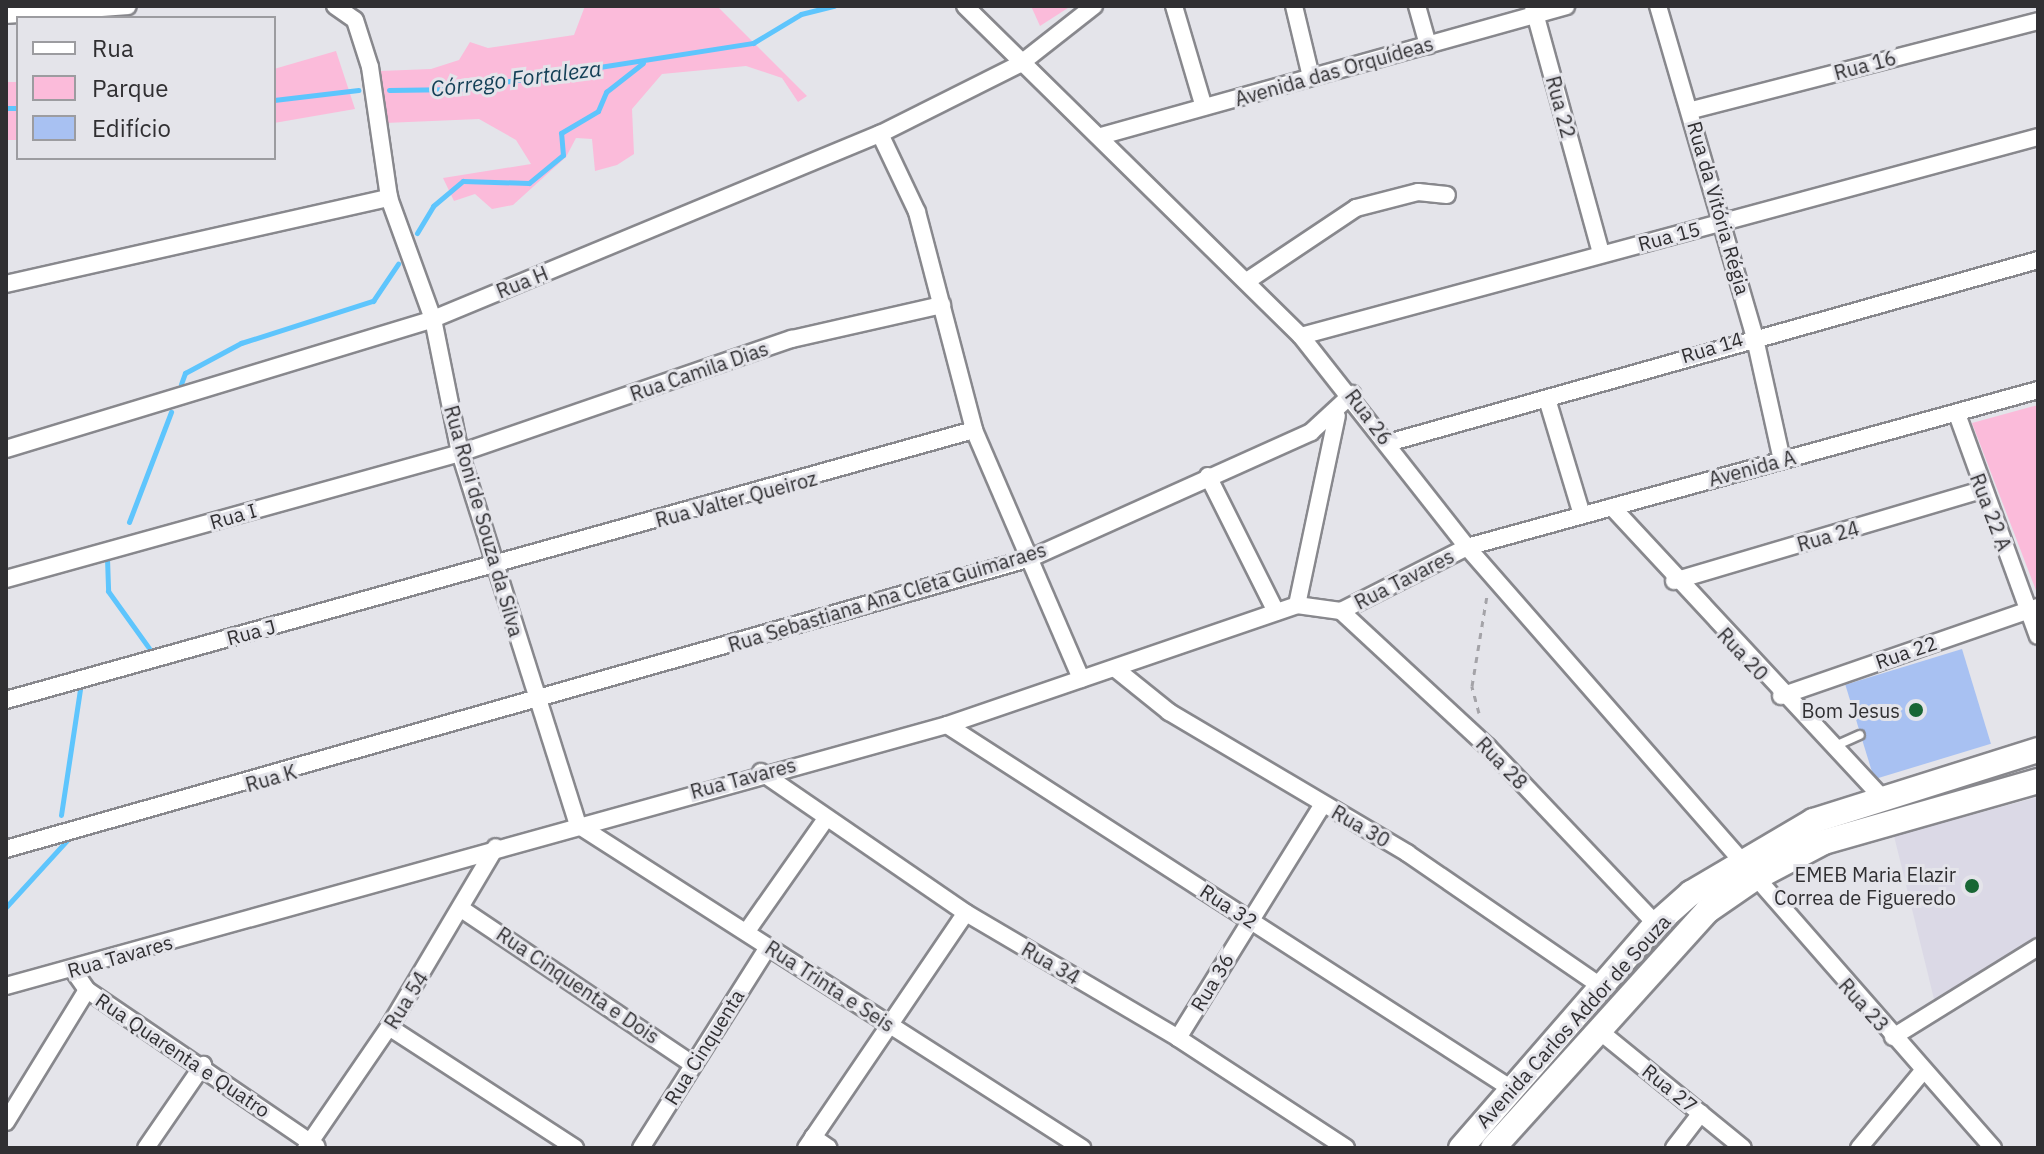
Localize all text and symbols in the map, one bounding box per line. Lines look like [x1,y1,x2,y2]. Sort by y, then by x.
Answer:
legend [16,16,276,160]
street label: Avenida das Orquídeas [1232,31,1436,111]
text: Rua [92,32,134,64]
street label: Rua 16 [1831,45,1899,85]
water label: Córrego Fortaleza [429,54,603,102]
text: Parque [92,72,169,104]
street label: Rua 22 [1541,73,1581,141]
text: Edifício [92,112,171,144]
street label: Rua da Vitória Régia [1683,118,1755,298]
street label: Rua 15 [1635,216,1703,256]
street label: Rua H [493,261,551,303]
street label: Rua 14 [1678,326,1746,368]
street label: Rua Camila Dias [627,336,771,406]
street label: Rua 26 [1340,384,1398,450]
street label: Rua Roni de Souza da Silva [439,402,529,640]
street label: Avenida A [1706,445,1798,491]
street label: Rua Valter Queiroz [653,466,819,532]
street label: Rua 22 A [1965,470,2017,554]
street label: Rua I [207,498,259,534]
street label: Rua 24 [1794,516,1862,556]
street label: Rua Sebastiana Ana Cleta Guimaraes [725,537,1049,657]
street label: Rua Tavares [1350,544,1458,614]
street label: Rua J [224,614,278,650]
street label: Rua 20 [1713,623,1773,685]
street label: Rua 22 [1872,630,1940,674]
place label: Bom Jesus [1802,698,1900,722]
marker: Bom Jesus [1907,701,1925,719]
street label: Rua 28 [1471,732,1533,794]
street label: Rua Tavares [688,752,798,804]
street label: Rua K [243,759,299,797]
street label: Rua 30 [1327,800,1395,852]
place label: EMEB Maria Elazir Correa de Figueredo [1774,862,1956,909]
marker: EMEB Maria Elazir Correa de Figueredo [1963,877,1981,895]
street label: Rua 32 [1196,879,1262,933]
street label: Avenida Carlos Addor de Souza [1471,909,1675,1133]
street label: Rua Cinquenta e Dois [492,922,664,1048]
street label: Rua Tavares [65,930,175,982]
street label: Rua Trinta e Seis [761,935,899,1037]
street label: Rua 34 [1017,937,1085,989]
street label: Rua 36 [1185,949,1239,1015]
street label: Rua 54 [379,967,433,1033]
street label: Rua 23 [1834,973,1894,1037]
street label: Rua Cinquenta [659,985,749,1109]
street label: Rua Quarenta e Quatro [91,988,275,1122]
street label: Rua 27 [1638,1059,1702,1117]

